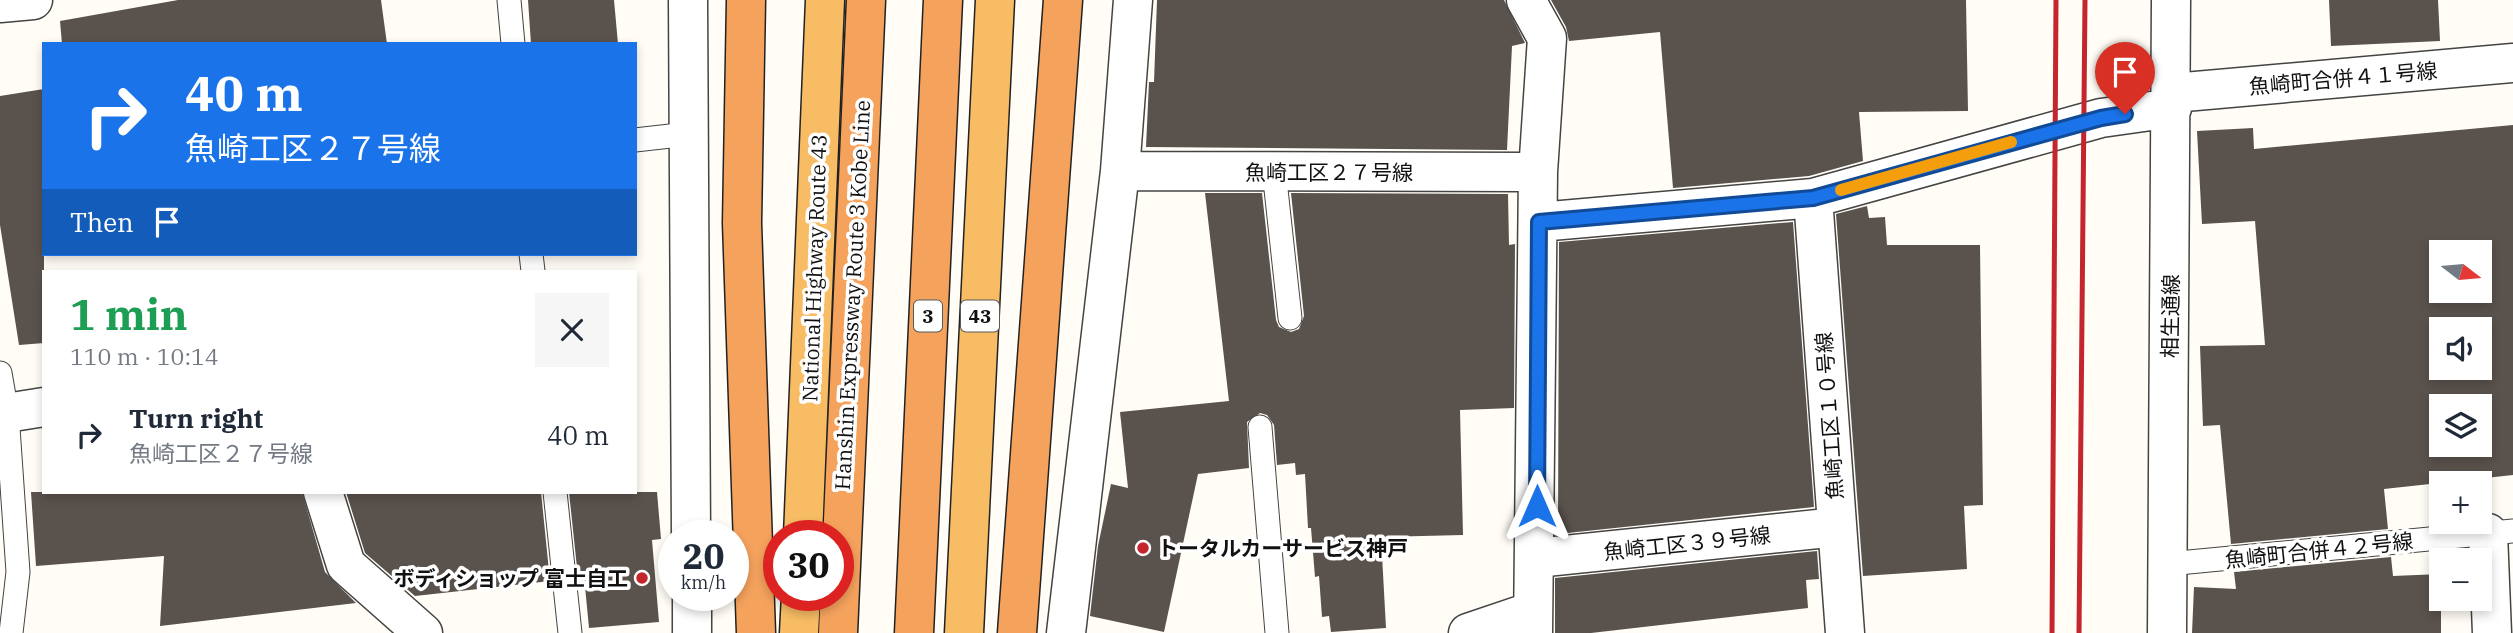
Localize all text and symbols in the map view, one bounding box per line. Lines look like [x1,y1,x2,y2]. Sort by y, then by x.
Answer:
pin [2095,42,2155,114]
icon: arrive [2106,53,2144,91]
street label: 魚崎町合併４１号線 [2248,56,2438,100]
text: 40 m [185,61,303,124]
icon: right [70,70,161,161]
street label: Hanshin Expressway Route 3 Kobe Line [828,99,876,491]
text: 魚崎工区２７号線 [185,127,441,169]
street label: National Highway Route 43 [795,134,833,402]
street label: 魚崎工区２７号線 [1245,158,1413,186]
icon: arrive [148,203,186,241]
text: Then [70,205,134,239]
north arrow [2429,240,2492,303]
map controls [2429,240,2492,611]
street label: 相生通線 [2155,274,2185,358]
text: 1 min [70,287,188,342]
button: close [535,293,609,367]
road number: 3 [914,300,942,332]
road number: 43 [961,300,999,332]
button: sound [2429,317,2492,380]
street label: 魚崎工区１０号線 [1809,331,1849,501]
text: 110 m · 10:14 [70,341,219,371]
button: layers [2429,394,2492,457]
text: Turn right [129,401,263,435]
icon: right [70,416,108,454]
text: 40 m [547,418,609,452]
text: 魚崎工区２７号線 [129,438,313,468]
position arrow [1500,469,1574,543]
button: + [2429,471,2492,534]
speed limit sign: 30 [763,520,854,611]
street label: 魚崎工区３９号線 [1602,520,1772,566]
street label: 魚崎町合併４２号線 [2224,526,2414,574]
text: 20 [682,533,725,579]
place label: トータルカーサービス神戸 [1157,534,1408,562]
marker: トータルカーサービス神戸 [1135,540,1151,556]
button: − [2429,548,2492,611]
place label: ボディショップ 富士自工 [394,564,628,592]
marker: ボディショップ 富士自工 [634,570,650,586]
text: km/h [681,571,726,594]

